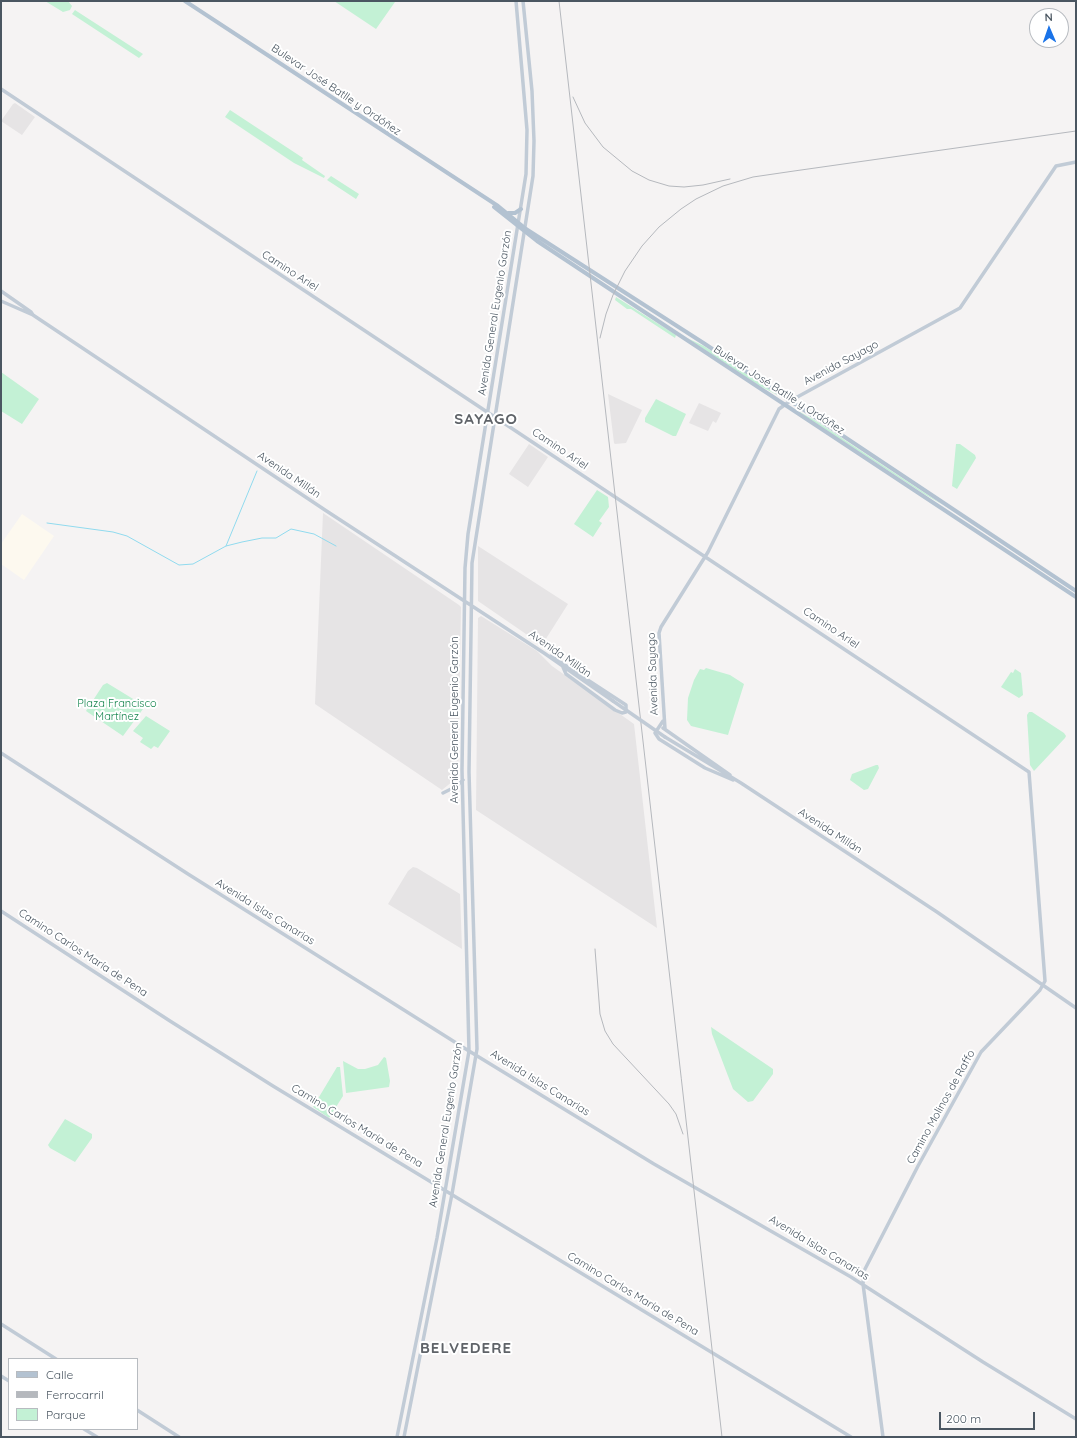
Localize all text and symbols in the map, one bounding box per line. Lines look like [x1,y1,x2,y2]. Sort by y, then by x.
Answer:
north arrow [1029,8,1069,48]
text: N [1044,10,1053,24]
street label: Bulevar José Batlle y Ordóñez [269,42,403,138]
street label: Avenida General Eugenio Garzón [475,229,515,397]
street label: Camino Ariel [259,248,321,294]
street label: Avenida Sayago [801,338,881,388]
street label: Bulevar José Batlle y Ordóñez [711,343,847,437]
district label: SAYAGO [454,410,518,428]
street label: Camino Ariel [529,425,591,473]
street label: Avenida Millán [255,449,323,501]
street label: Camino Ariel [800,604,862,652]
street label: Avenida Millán [526,628,594,680]
street label: Avenida Sayago [645,632,661,716]
street label: Avenida General Eugenio Garzón [448,636,462,804]
park label: Plaza Francisco Martínez [77,697,157,723]
street label: Avenida Millán [796,805,864,857]
street label: Avenida Islas Canarias [213,876,317,948]
street label: Camino Carlos María de Pena [16,906,150,1000]
street label: Avenida General Eugenio Garzón [426,1041,466,1209]
street label: Avenida Islas Canarias [488,1047,592,1119]
street label: Camino Molinos de Raffo [904,1048,978,1166]
street label: Camino Carlos María de Pena [289,1081,425,1171]
street label: Avenida Islas Canarias [767,1213,871,1283]
street label: Camino Carlos María de Pena [565,1249,701,1339]
district label: BELVEDERE [420,1339,512,1357]
legend [8,1358,138,1430]
text: Calle [46,1367,73,1382]
text: Ferrocarril [46,1387,104,1402]
scale bar [941,1404,1037,1430]
text: Parque [46,1407,86,1422]
text: 200 m [946,1411,981,1426]

